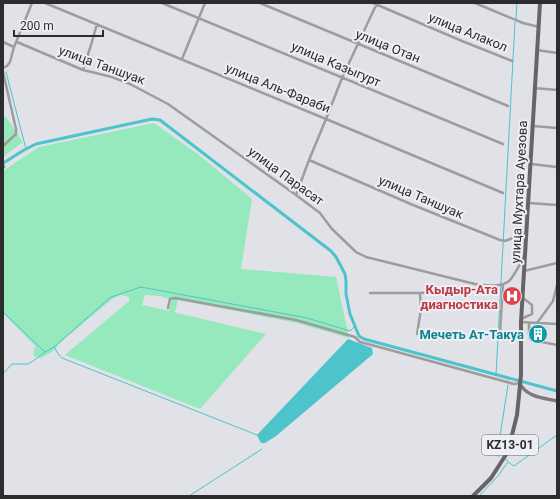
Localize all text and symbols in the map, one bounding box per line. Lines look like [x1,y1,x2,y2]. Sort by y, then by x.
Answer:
street label: улица Алакол [426,9,510,55]
scale bar [14,12,103,38]
text: 200 m [20,19,54,33]
street label: улица Отан [353,26,423,66]
street label: улица Казыгурт [289,38,383,90]
street label: улица Таншуак [57,42,147,88]
street label: улица Аль-Фараби [223,60,333,116]
street label: улица Мухтара Ауезова [508,120,530,264]
street label: улица Парасат [245,144,327,208]
street label: улица Таншуак [376,172,466,222]
place label: Кыдыр-Ата диагностика [420,282,498,312]
hospital icon: Кыдыр-Ата диагностика [501,285,523,307]
building icon: Мечеть Ат-Такуа [527,323,549,345]
place label: Мечеть Ат-Такуа [419,327,524,342]
road number: KZ13-01 [482,435,538,455]

